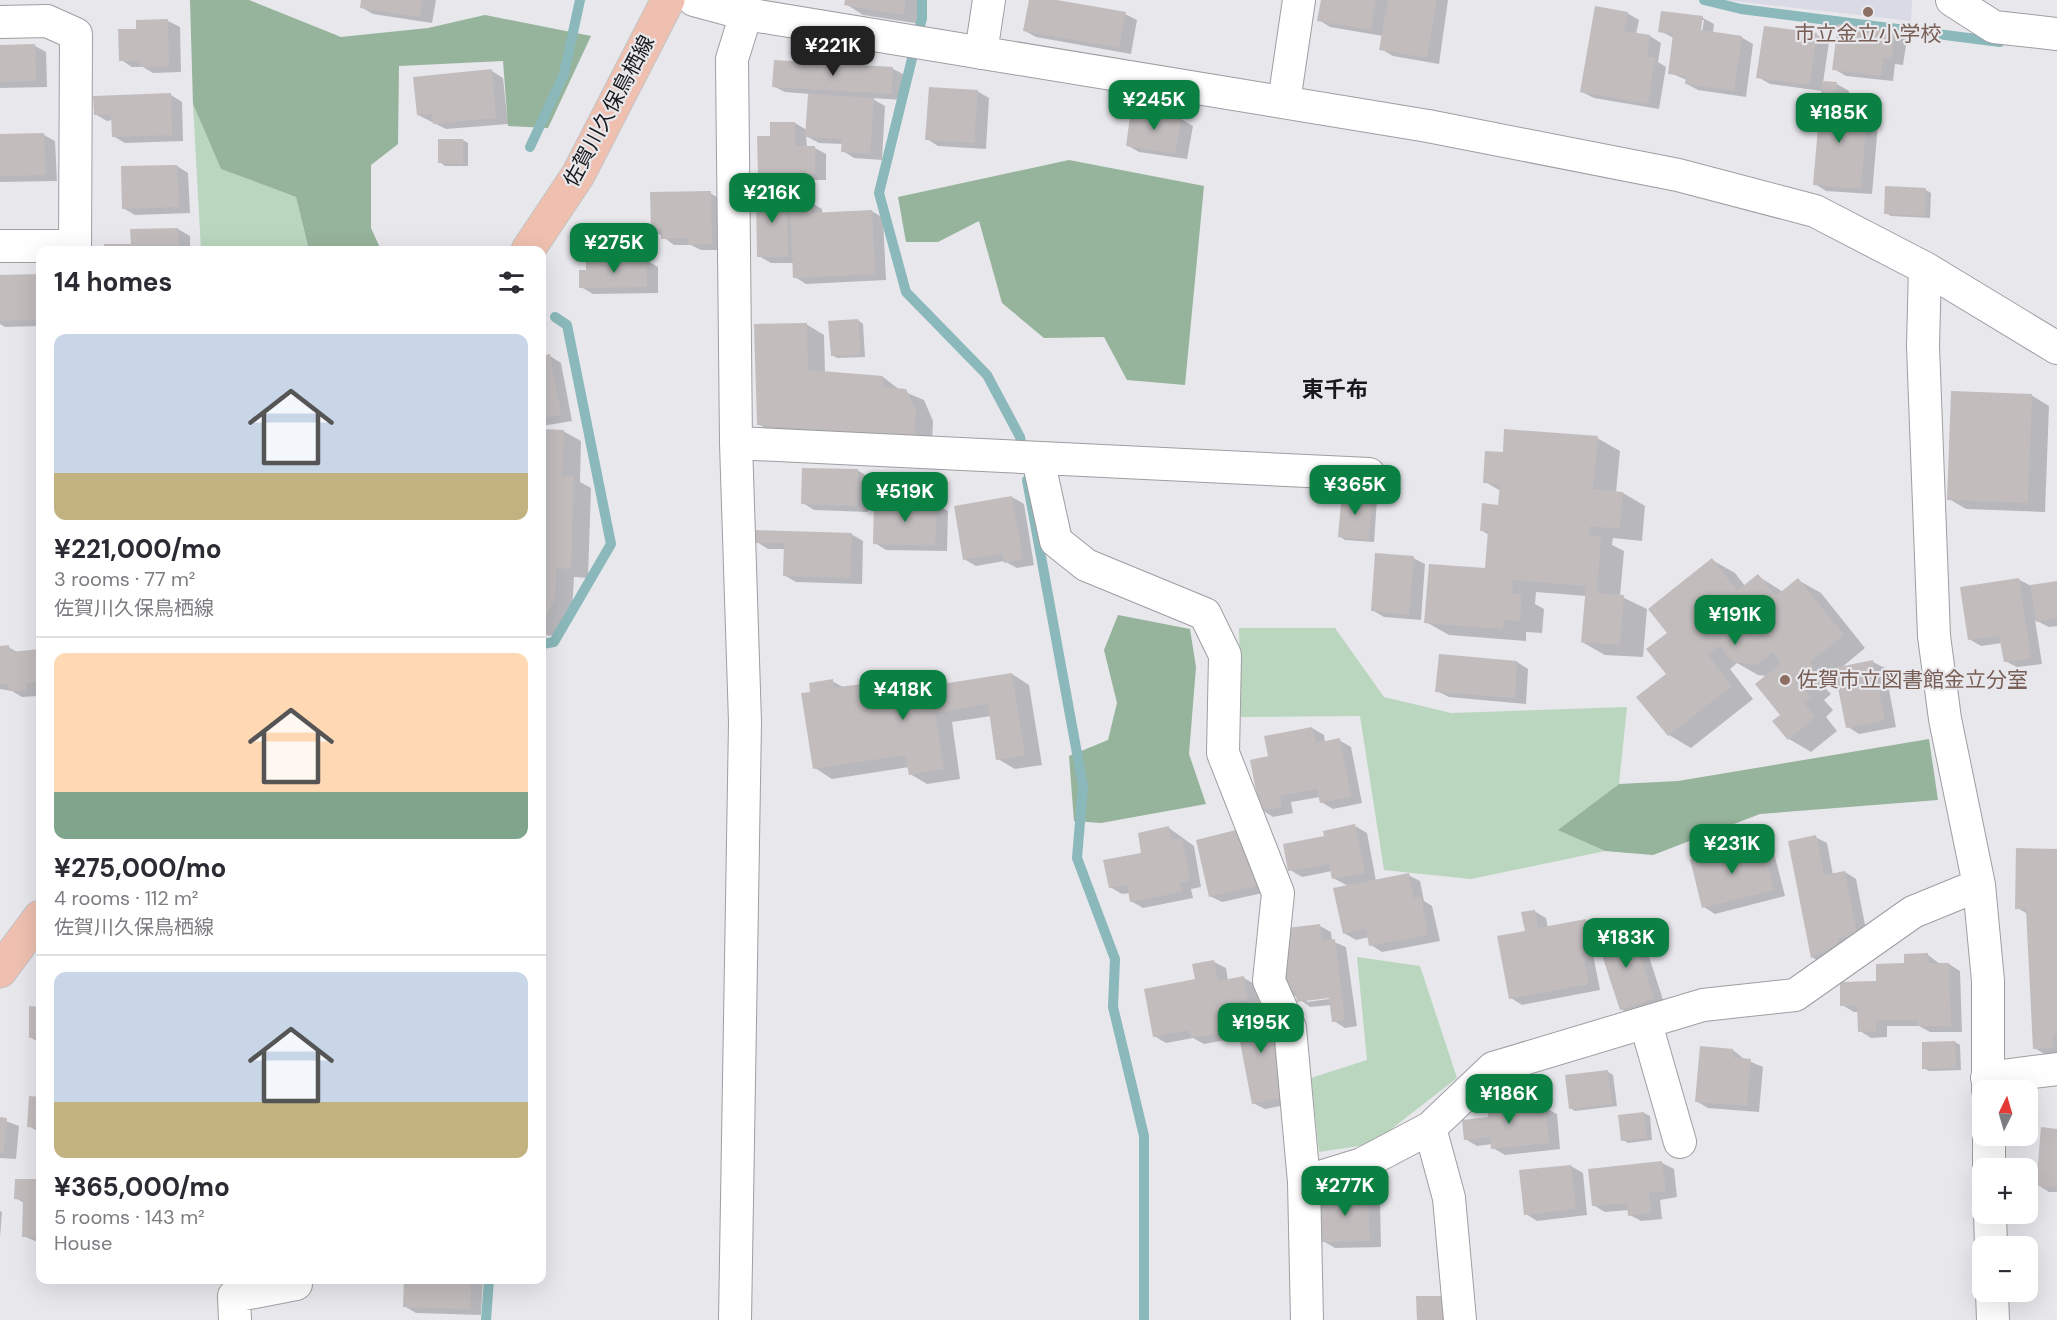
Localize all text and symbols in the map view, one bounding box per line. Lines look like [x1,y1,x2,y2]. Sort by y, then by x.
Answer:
marker: 市立金立小学校 [1861,5,1875,19]
place label: 市立金立小学校 [1795,20,1942,48]
pin: ¥221K [791,26,875,77]
street label: 佐賀川久保鳥栖線 [557,30,661,192]
text: ¥221K [805,32,861,58]
pin: ¥245K [1112,80,1196,131]
text: ¥245K [1123,86,1185,112]
pin: ¥185K [1797,93,1881,144]
text: ¥185K [1810,99,1868,125]
pin: ¥216K [730,173,814,224]
text: ¥216K [743,179,801,205]
pin: ¥275K [572,223,656,274]
text: ¥275K [584,229,644,255]
text: 14 homes [54,265,172,299]
icon: filters [495,266,528,299]
icon: home [237,373,345,481]
district label: 東千布 [1302,375,1368,404]
pin: ¥365K [1313,465,1397,516]
text: ¥365K [1324,471,1386,497]
pin: ¥519K [863,472,947,523]
text: ¥519K [876,478,934,504]
text: ¥221,000/mo [54,532,222,566]
text: 3 rooms · 77 m² [54,566,195,592]
text: 佐賀川久保鳥栖線 [54,595,214,621]
pin: ¥191K [1693,595,1777,646]
text: ¥191K [1708,601,1762,627]
place label: 佐賀市立図書館金立分室 [1797,666,2028,694]
pin: ¥418K [861,670,945,721]
marker: 佐賀市立図書館金立分室 [1778,673,1792,687]
text: ¥418K [874,676,933,702]
icon: home [237,692,345,800]
pin: ¥231K [1690,824,1774,875]
text: ¥231K [1704,830,1760,856]
text: ¥275,000/mo [54,851,226,885]
text: 4 rooms · 112 m² [54,885,198,911]
text: 佐賀川久保鳥栖線 [54,914,214,940]
pin: ¥183K [1584,918,1668,969]
text: ¥183K [1597,924,1655,950]
pin: ¥195K [1219,1003,1303,1054]
text: ¥195K [1232,1009,1290,1035]
icon: home [237,1011,345,1119]
pin: ¥186K [1467,1074,1551,1125]
text: ¥186K [1480,1080,1538,1106]
north arrow [1972,1080,2038,1146]
map controls [1972,1080,2038,1302]
button: + [1972,1158,2038,1224]
pin: ¥277K [1303,1166,1387,1217]
text: ¥365,000/mo [54,1170,230,1204]
text: ¥277K [1316,1172,1374,1198]
text: 5 rooms · 143 m² [54,1204,205,1230]
text: House [54,1230,112,1256]
button: − [1972,1236,2038,1302]

